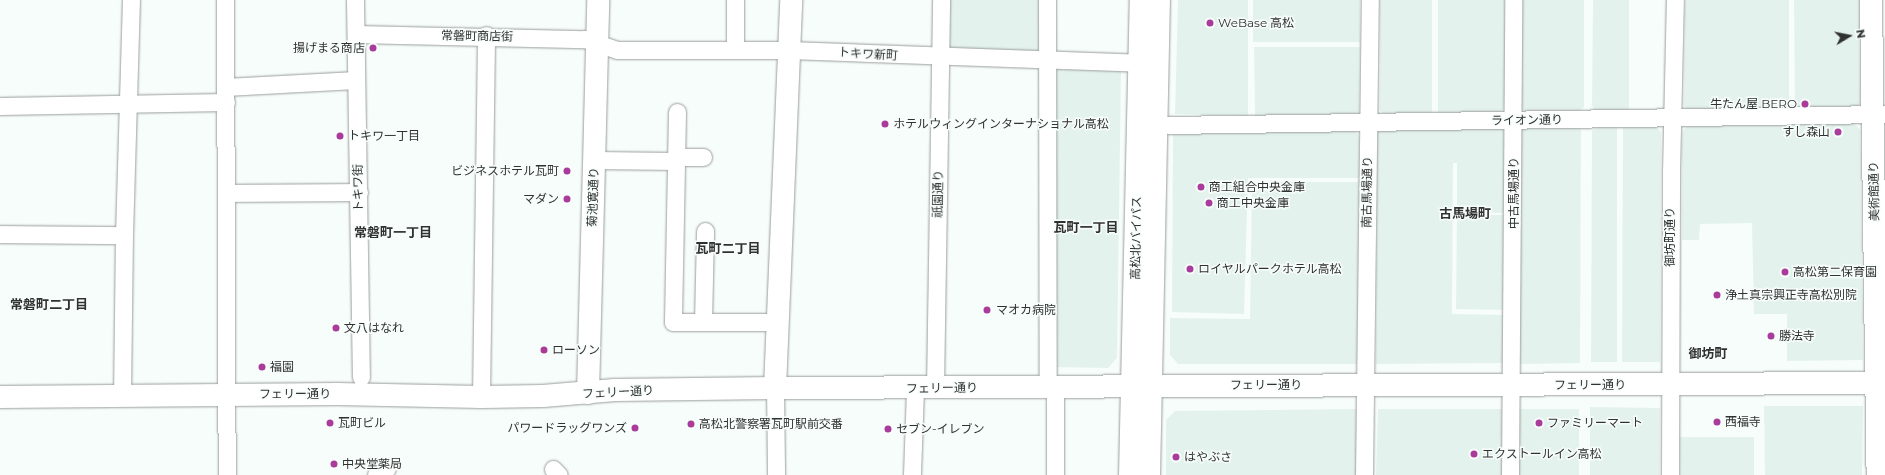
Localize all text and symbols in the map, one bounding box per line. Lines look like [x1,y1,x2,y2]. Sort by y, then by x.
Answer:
place label: WeBase 高松 [1218,16,1294,30]
north arrow [1829,16,1869,56]
marker: WeBase 高松 [1205,18,1215,28]
street label: 常磐町商店街 [441,28,513,44]
text: N [1853,28,1868,40]
place label: 揚げまる商店 [293,41,365,55]
marker: 揚げまる商店 [368,43,378,53]
street label: トキワ新町 [838,45,898,63]
place label: 牛たん屋 BERO [1710,97,1797,111]
marker: 牛たん屋 BERO [1800,99,1810,109]
street label: ライオン通り [1491,112,1563,128]
place label: ホテルウィングインターナショナル高松 [893,117,1109,131]
marker: ホテルウィングインターナショナル高松 [880,119,890,129]
place label: すし森山 [1782,125,1830,139]
marker: すし森山 [1833,127,1843,137]
place label: トキワ一丁目 [348,129,420,143]
marker: トキワ一丁目 [335,131,345,141]
street label: 南古馬場通り [1359,156,1375,228]
street label: 中古馬場通り [1507,157,1521,229]
street label: 美術館通り [1866,161,1882,221]
street label: トキワ街 [350,164,366,212]
place label: ビジネスホテル瓦町 [451,164,559,178]
marker: ビジネスホテル瓦町 [562,166,572,176]
street label: 菊池寛通り [585,167,601,227]
street label: 祇園通り [930,170,946,218]
place label: 商工組合中央金庫 [1209,180,1305,194]
marker: 商工組合中央金庫 [1196,182,1206,192]
place label: マダン [523,192,559,206]
marker: マダン [562,194,572,204]
street label: 高松北バイパス [1128,196,1144,280]
place label: 商工中央金庫 [1217,196,1289,210]
marker: 商工中央金庫 [1204,198,1214,208]
district label: 古馬場町 [1439,205,1491,221]
street label: 御坊町通り [1663,207,1677,267]
district label: 瓦町一丁目 [1054,219,1118,235]
district label: 常磐町一丁目 [354,224,432,240]
district label: 瓦町二丁目 [696,240,760,256]
place label: ロイヤルパークホテル高松 [1198,262,1342,276]
marker: ロイヤルパークホテル高松 [1185,264,1195,274]
place label: 高松第二保育園 [1793,265,1877,279]
marker: 高松第二保育園 [1780,267,1790,277]
place label: 浄土真宗興正寺高松別院 [1725,288,1857,302]
marker: 浄土真宗興正寺高松別院 [1712,290,1722,300]
district label: 常磐町二丁目 [10,296,88,312]
place label: マオカ病院 [996,303,1056,317]
marker: マオカ病院 [981,304,993,316]
place label: 文八はなれ [344,321,404,335]
marker: 文八はなれ [331,323,341,333]
place label: 勝法寺 [1779,329,1815,343]
marker: 勝法寺 [1766,331,1776,341]
place label: ローソン [552,343,600,357]
marker: ローソン [539,345,549,355]
district label: 御坊町 [1689,345,1727,361]
place label: 福園 [270,360,294,374]
marker: 福園 [257,362,267,372]
street label: フェリー通り [1230,378,1302,392]
street label: フェリー通り [1554,378,1626,392]
street label: フェリー通り [906,380,978,396]
street label: フェリー通り [582,383,654,401]
street label: フェリー通り [259,387,331,401]
place label: 西福寺 [1725,415,1761,429]
place label: 瓦町ビル [338,416,386,430]
place label: ファミリーマート [1547,416,1643,430]
place label: 高松北警察署瓦町駅前交番 [699,417,843,431]
marker: 西福寺 [1712,417,1722,427]
marker: 瓦町ビル [325,418,335,428]
marker: ファミリーマート [1534,418,1544,428]
marker: 高松北警察署瓦町駅前交番 [686,419,696,429]
place label: パワードラッグワンズ [507,421,627,435]
place label: セブン-イレブン [896,422,985,436]
marker: パワードラッグワンズ [630,423,640,433]
marker: セブン-イレブン [883,424,893,434]
place label: エクストールイン高松 [1482,447,1602,461]
marker: エクストールイン高松 [1469,449,1479,459]
place label: はやぶさ [1184,450,1232,464]
marker: はやぶさ [1171,452,1181,462]
place label: 中央堂薬局 [342,457,402,471]
marker: 中央堂薬局 [329,459,339,469]

